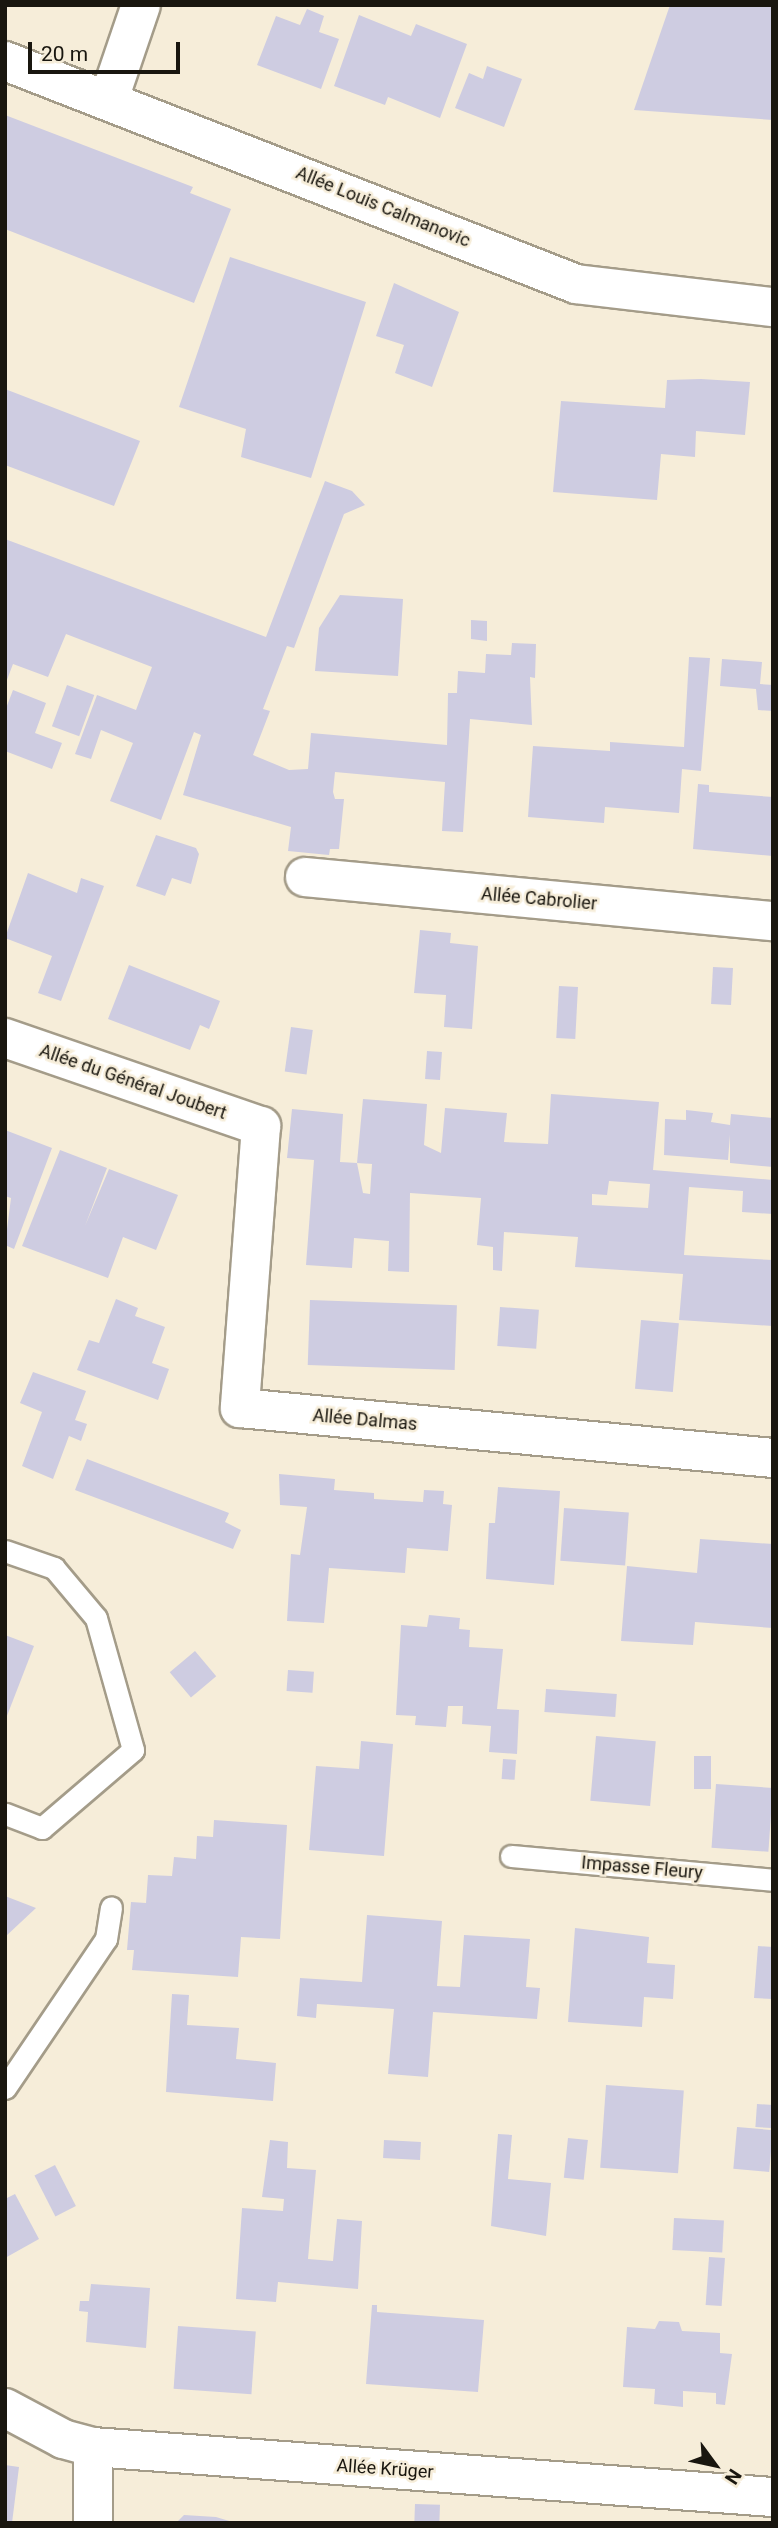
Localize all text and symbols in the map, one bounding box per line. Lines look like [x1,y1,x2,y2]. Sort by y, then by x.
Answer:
scale bar [32,28,184,72]
text: 20 m [41,42,88,66]
street label: Allée Louis Calmanovic [293,162,473,252]
street label: Allée Cabrolier [480,883,598,915]
street label: Allée du Général Joubert [37,1040,229,1124]
street label: Allée Dalmas [312,1405,418,1435]
street label: Impasse Fleury [580,1852,704,1884]
north arrow [680,2430,750,2500]
street label: Allée Krüger [336,2455,434,2483]
text: N [720,2465,746,2489]

